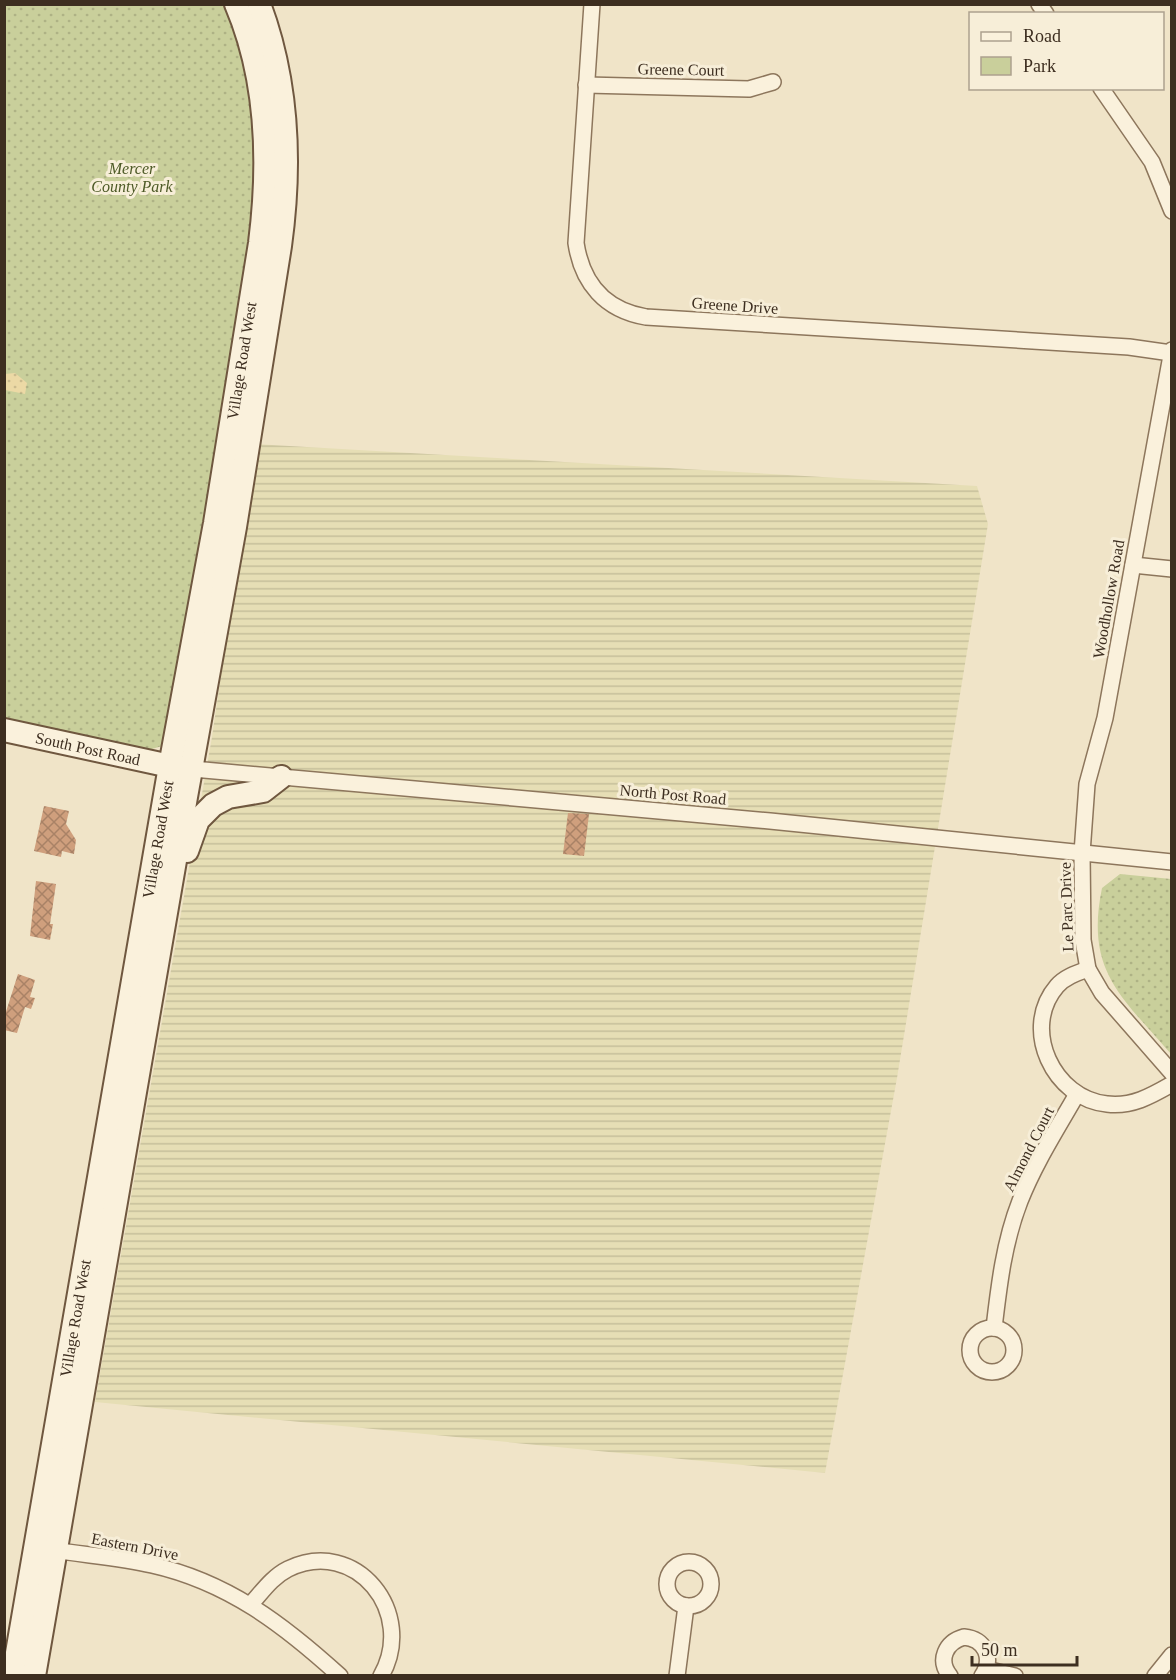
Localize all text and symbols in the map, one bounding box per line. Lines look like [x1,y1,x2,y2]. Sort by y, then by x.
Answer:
legend [969,12,1164,90]
text: Road [1023,26,1061,46]
text: Park [1023,56,1056,76]
street label: Greene Court [638,60,725,79]
park label: Mercer County Park [91,160,174,196]
street label: Greene Drive [691,294,779,317]
street label: Village Road West [224,300,260,421]
street label: Woodhollow Road [1090,538,1127,660]
street label: South Post Road [34,729,142,768]
street label: Village Road West [139,779,176,900]
street label: North Post Road [619,781,727,808]
street label: Le Parc Drive [1056,862,1077,952]
street label: Almond Court [1000,1103,1057,1194]
street label: Village Road West [57,1258,94,1379]
street label: Eastern Drive [90,1530,180,1563]
scale bar [972,1629,1077,1667]
text: 50 m [981,1640,1018,1660]

